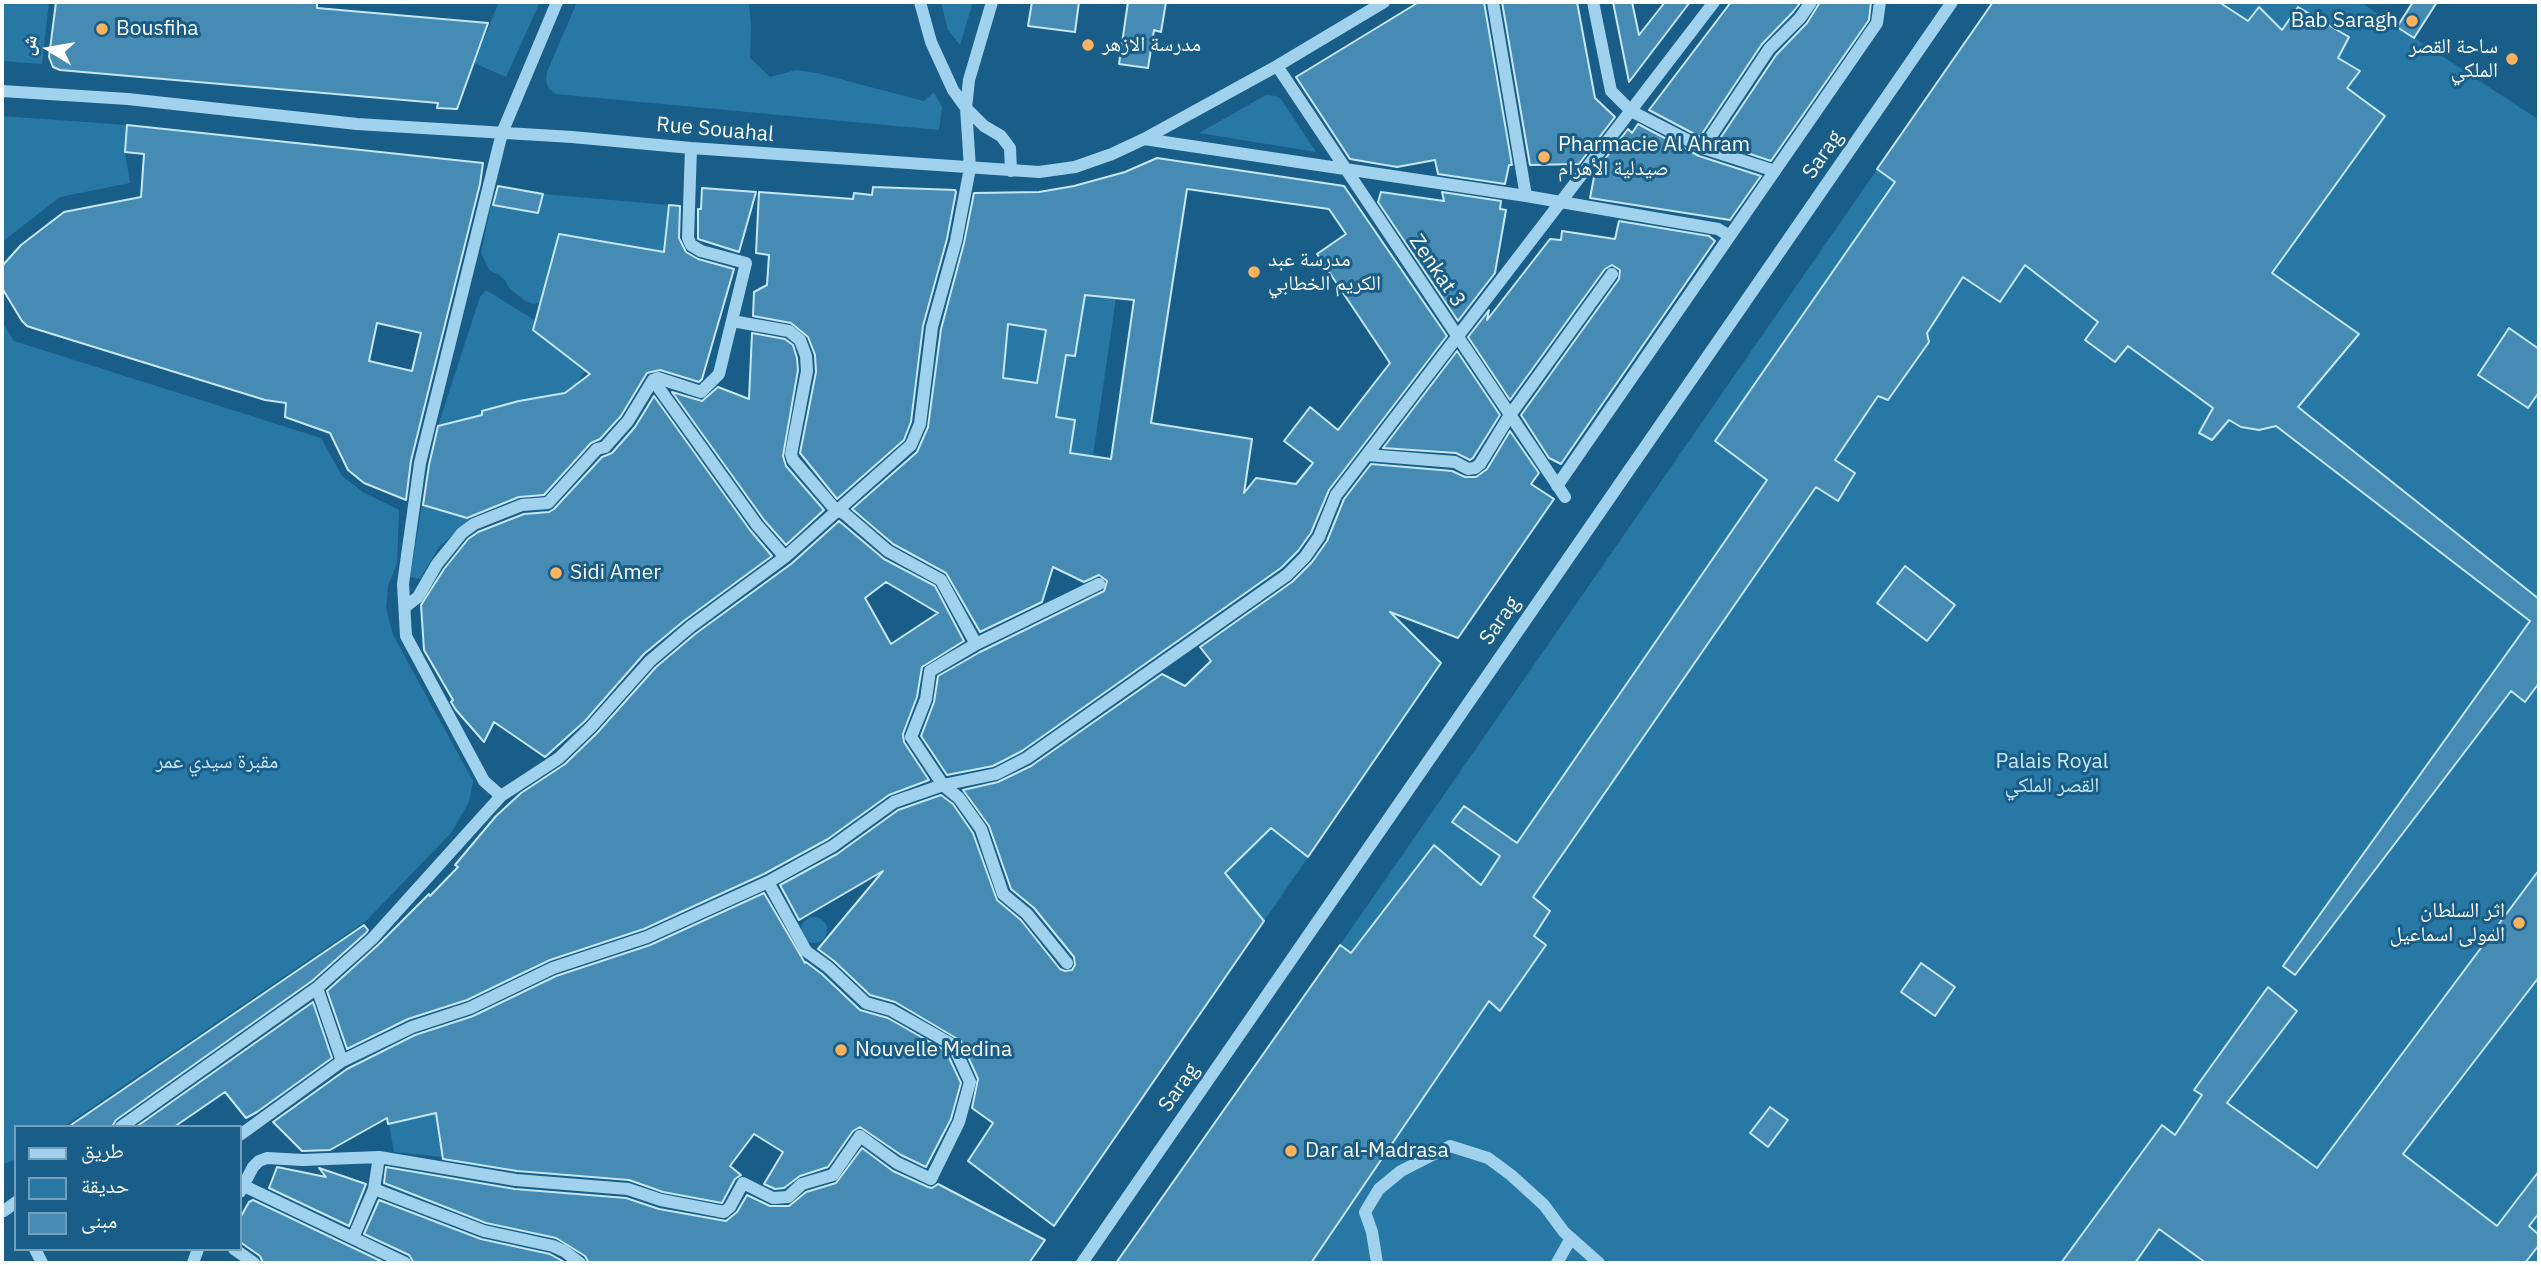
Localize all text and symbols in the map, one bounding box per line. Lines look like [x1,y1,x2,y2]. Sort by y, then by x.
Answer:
place label: Bab Saragh [2291,8,2398,34]
marker: Bab Saragh [2404,13,2420,29]
north arrow [14,14,84,84]
place label: Bousfiha [116,16,199,42]
marker: Bousfiha [94,21,110,37]
place label: مدرسة الازهر [1102,32,1201,58]
text: ش [15,33,42,57]
place label: ساحة القصر الملكي [2409,34,2498,84]
marker: مدرسة الازهر [1080,37,1096,53]
marker: ساحة القصر الملكي [2504,51,2520,67]
street label: Rue Souahal [655,112,775,148]
street label: Sarag [1797,126,1849,184]
place label: Pharmacie Al Ahram صيدلية الأهرام [1558,132,1750,182]
marker: Pharmacie Al Ahram صيدلية الأهرام [1536,149,1552,165]
street label: Zenkat 3 [1403,230,1471,312]
place label: مدرسة عبد الكريم الخطابي [1268,247,1381,297]
marker: مدرسة عبد الكريم الخطابي [1246,264,1262,280]
place label: Sidi Amer [570,560,661,586]
marker: Sidi Amer [548,565,564,581]
street label: Sarag [1474,592,1526,650]
park label: مقبرة سيدي عمر [156,749,278,775]
park label: Palais Royal القصر الملكي [1996,749,2108,799]
place label: اثر السلطان المولى اسماعيل [2390,898,2505,948]
marker: اثر السلطان المولى اسماعيل [2511,915,2527,931]
place label: Nouvelle Medina [855,1037,1012,1063]
marker: Nouvelle Medina [833,1042,849,1058]
street label: Sarag [1153,1059,1205,1117]
legend [14,1125,242,1251]
text: طريق [81,1136,124,1164]
place label: Dar al-Madrasa [1305,1138,1449,1164]
marker: Dar al-Madrasa [1283,1143,1299,1159]
text: حديقة [81,1171,129,1199]
text: مبنى [81,1206,117,1234]

